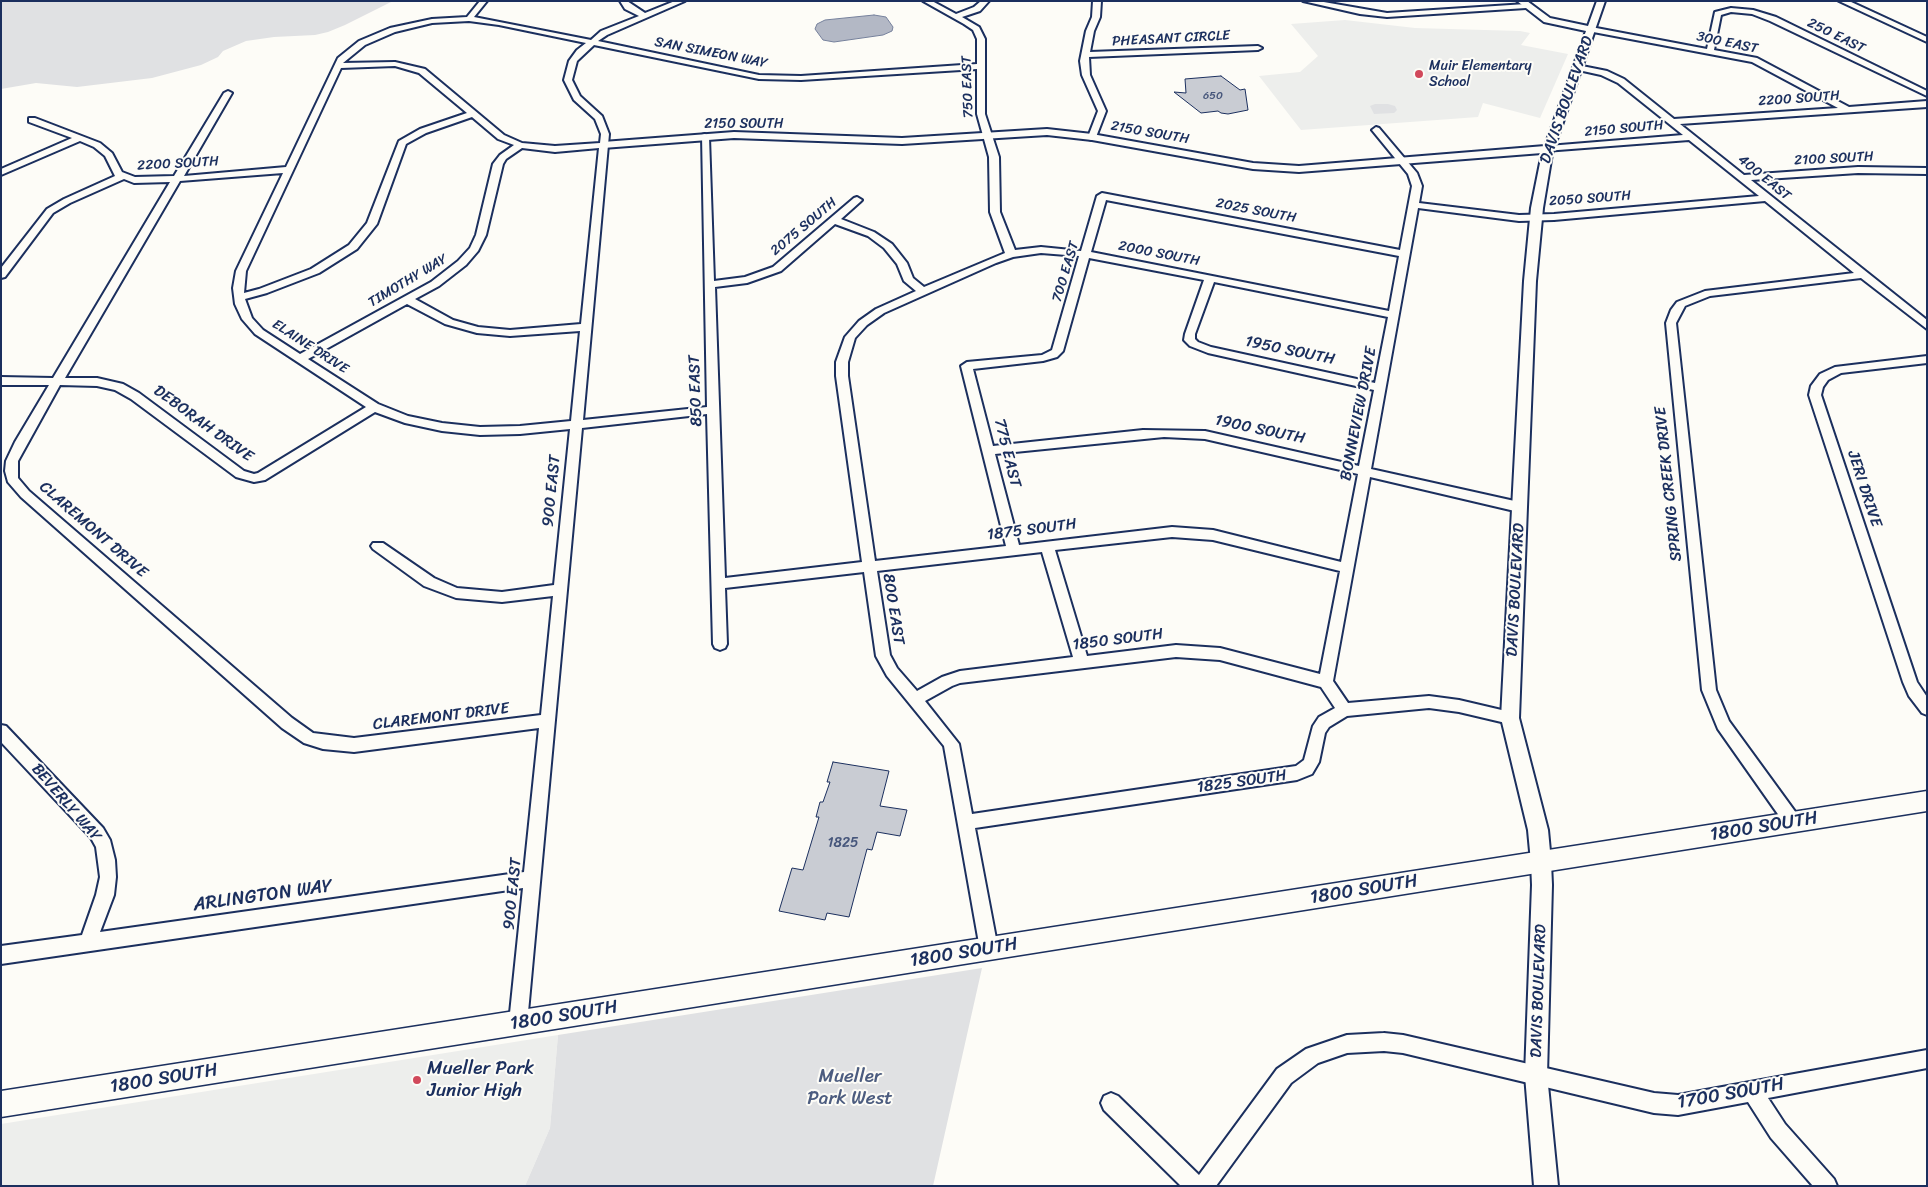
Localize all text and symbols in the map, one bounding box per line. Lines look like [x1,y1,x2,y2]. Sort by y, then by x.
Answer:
street label: 250 EAST [1804,15,1868,57]
street label: PHEASANT CIRCLE [1112,28,1230,50]
street label: 300 EAST [1695,28,1759,58]
street label: SAN SIMEON WAY [653,34,769,72]
street label: DAVIS BOULEVARD [1536,34,1598,166]
street label: 750 EAST [959,56,977,118]
place label: Muir Elementary School [1429,58,1532,90]
marker: Muir Elementary School [1413,68,1425,80]
street label: 2200 SOUTH [1758,88,1840,110]
house number: 650 [1203,89,1223,103]
street label: 2150 SOUTH [704,116,784,132]
street label: 2150 SOUTH [1584,117,1664,141]
street label: 2150 SOUTH [1109,118,1191,148]
street label: 2100 SOUTH [1794,149,1874,169]
street label: 400 EAST [1734,152,1794,204]
street label: 2200 SOUTH [137,153,219,175]
street label: 2050 SOUTH [1548,188,1632,210]
street label: 2075 SOUTH [767,194,841,260]
street label: 2025 SOUTH [1214,195,1298,227]
street label: 2000 SOUTH [1117,238,1201,270]
street label: 700 EAST [1049,240,1083,304]
street label: TIMOTHY WAY [365,251,451,311]
street label: ELAINE DRIVE [269,316,351,378]
street label: 1950 SOUTH [1243,332,1337,370]
street label: BONNEVIEW DRIVE [1337,345,1381,483]
street label: 850 EAST [685,355,707,427]
street label: DEBORAH DRIVE [149,381,257,467]
street label: SPRING CREEK DRIVE [1651,406,1687,562]
street label: 1900 SOUTH [1213,411,1307,449]
street label: 775 EAST [989,417,1025,489]
street label: JERI DRIVE [1843,448,1885,530]
street label: 900 EAST [539,454,565,528]
street label: CLAREMONT DRIVE [35,478,151,582]
street label: 1875 SOUTH [986,515,1078,545]
street label: DAVIS BOULEVARD [1503,523,1529,657]
street label: 800 EAST [878,572,908,646]
street label: 1850 SOUTH [1072,625,1164,655]
street label: CLAREMONT DRIVE [372,699,510,735]
street label: BEVERLY WAY [27,760,105,846]
street label: 1825 SOUTH [1196,766,1288,798]
street label: 1800 SOUTH [1708,807,1820,847]
house number: 1825 [827,835,859,851]
street label: 900 EAST [500,857,526,931]
street label: 1800 SOUTH [1308,870,1420,910]
street label: ARLINGTON WAY [192,875,334,917]
street label: DAVIS BOULEVARD [1527,924,1551,1058]
street label: 1800 SOUTH [908,933,1020,973]
street label: 1800 SOUTH [508,996,620,1036]
place label: Mueller Park Junior High [427,1058,534,1102]
street label: 1800 SOUTH [108,1059,220,1099]
park label: Mueller Park West [807,1066,893,1110]
street label: 1700 SOUTH [1676,1073,1786,1115]
marker: Mueller Park Junior High [411,1074,423,1086]

